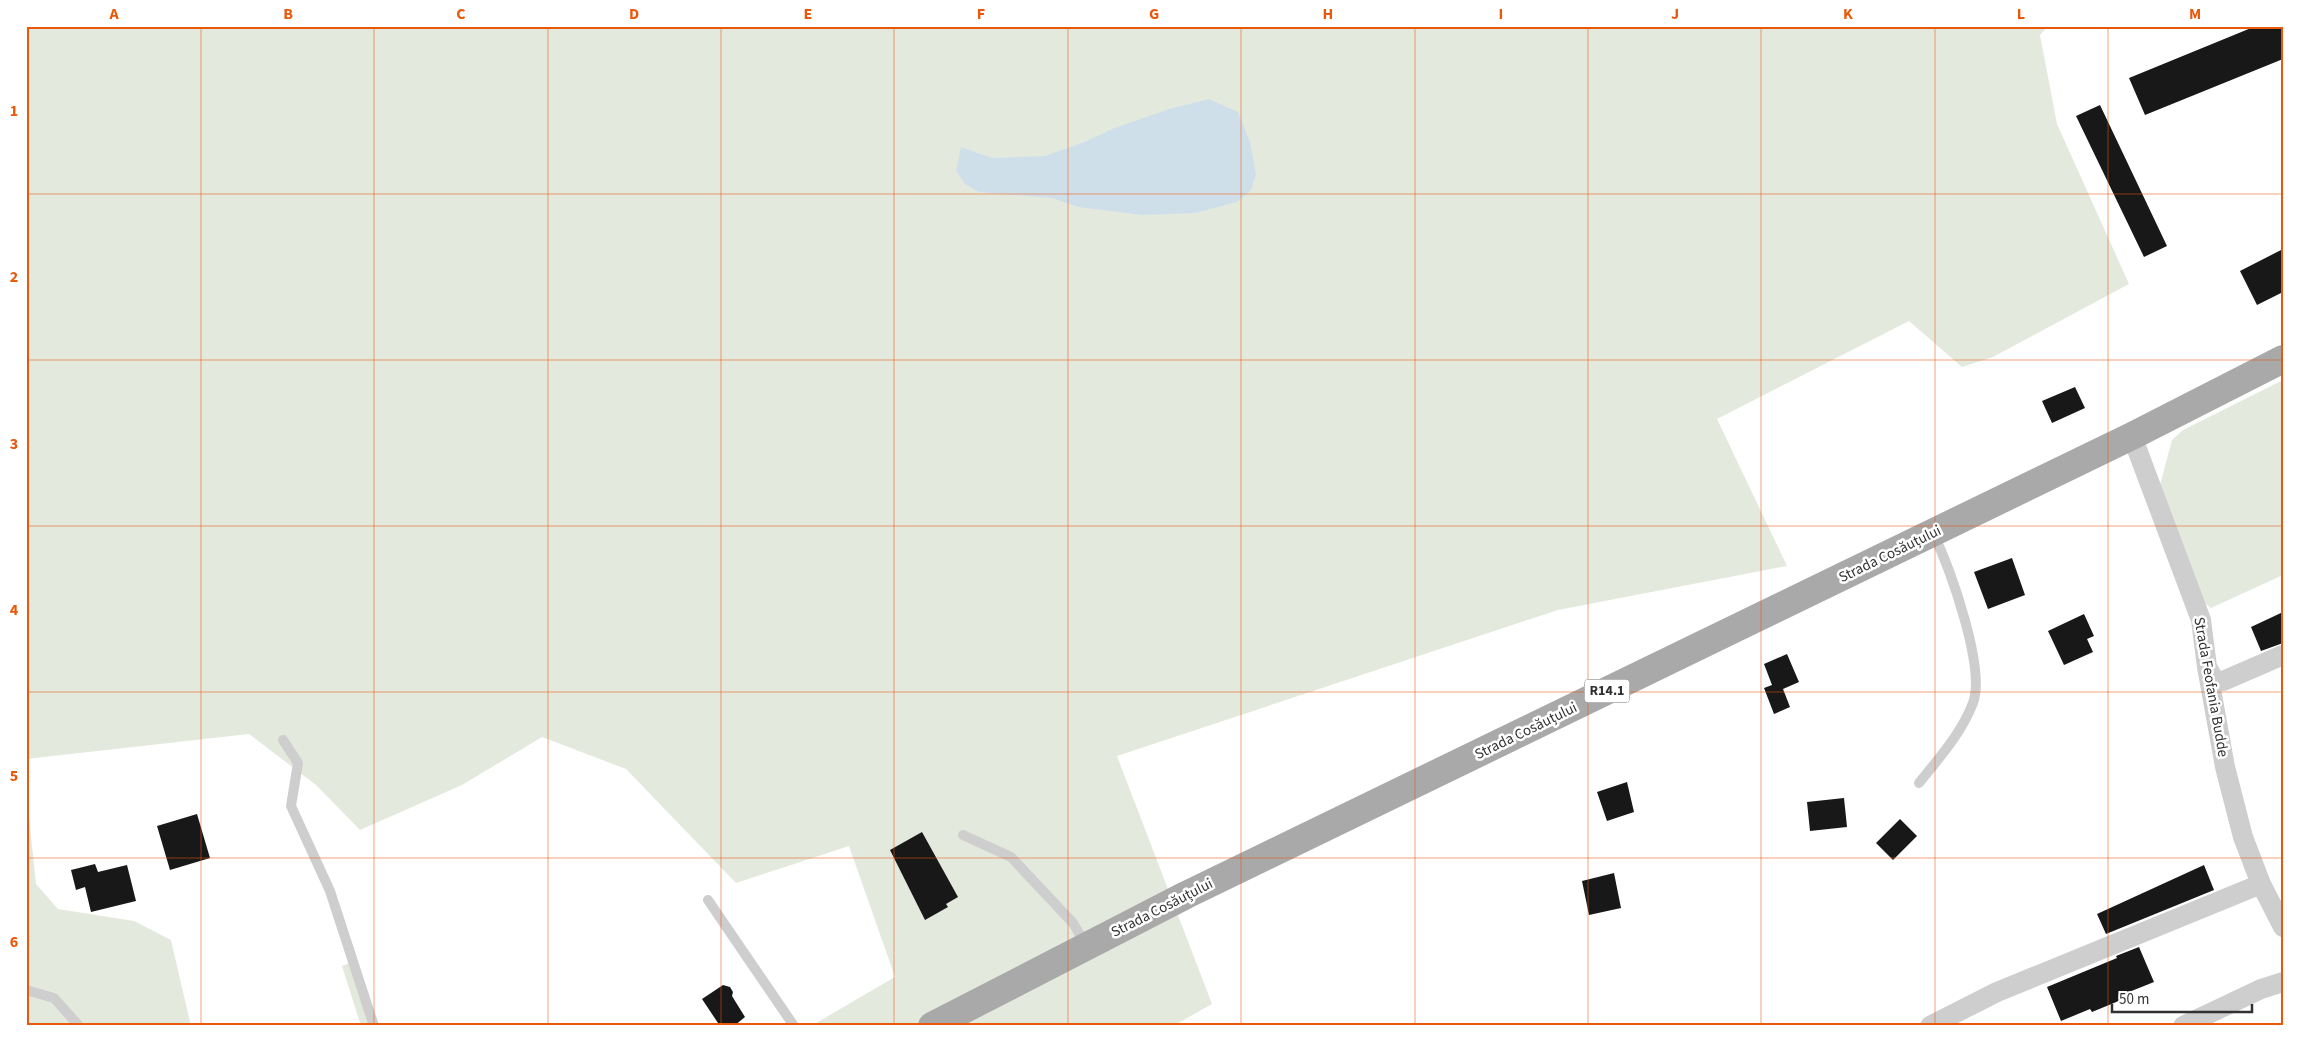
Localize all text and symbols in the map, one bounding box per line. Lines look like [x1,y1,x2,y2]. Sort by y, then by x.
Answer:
text: A [108,3,119,25]
text: B [283,3,293,25]
text: C [456,3,466,25]
text: D [629,3,639,25]
text: E [804,3,812,25]
text: F [977,3,985,25]
text: G [1149,3,1159,25]
text: H [1323,3,1333,25]
text: I [1499,3,1503,25]
text: J [1671,3,1679,25]
text: K [1843,3,1853,25]
text: L [2017,3,2025,25]
text: M [2189,3,2201,25]
text: 1 [10,100,18,122]
text: 2 [10,266,18,288]
text: 3 [10,433,18,455]
street label: Strada Cosăuțului [1835,520,1945,588]
text: 4 [10,599,19,621]
street label: Strada Feofania Budde [2188,615,2234,759]
road number: R14.1 [1584,679,1630,702]
street label: Strada Cosăuțului [1471,697,1581,765]
text: 5 [10,765,18,787]
street label: Strada Cosăuțului [1108,873,1216,943]
text: 6 [10,931,18,953]
scale bar [2112,982,2252,1014]
text: 50 m [2119,989,2149,1010]

